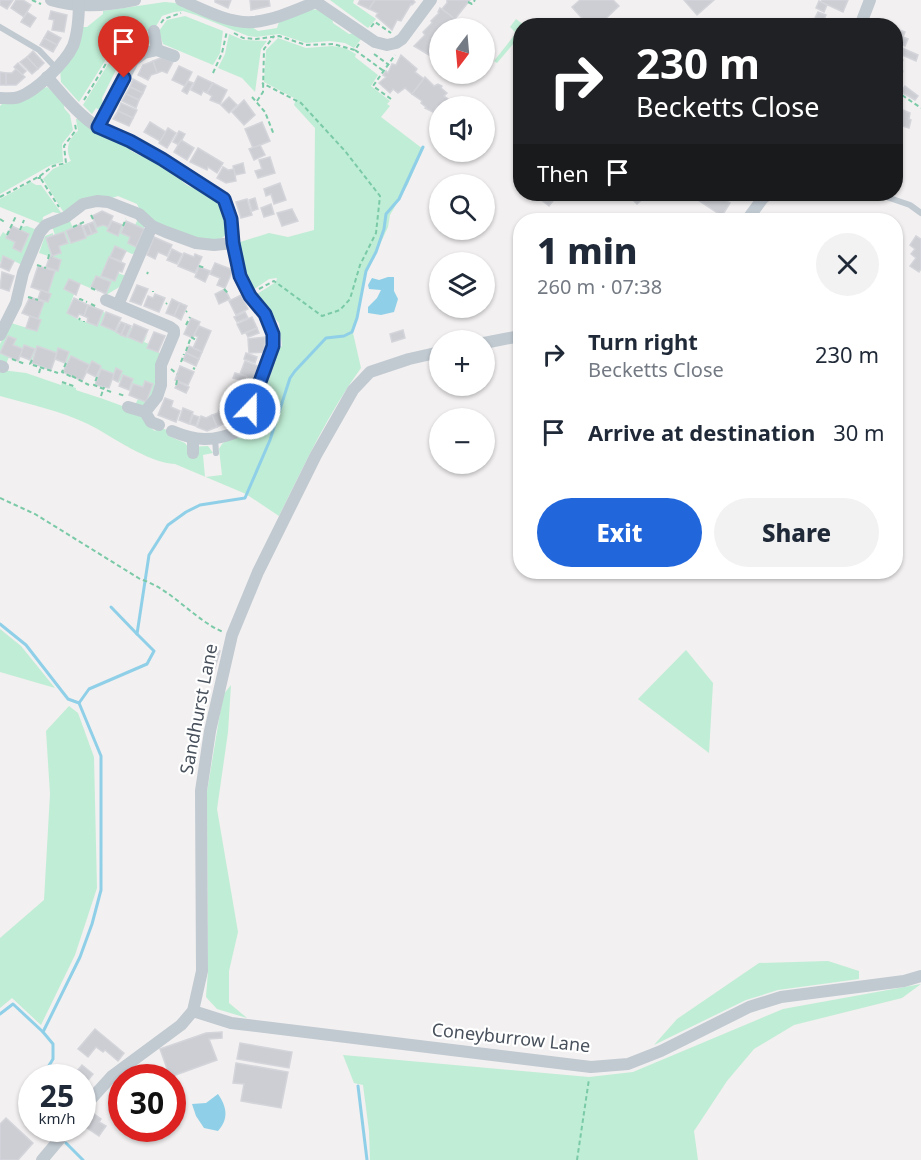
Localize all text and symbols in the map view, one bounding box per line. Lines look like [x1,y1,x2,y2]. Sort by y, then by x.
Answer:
pin [98,16,149,78]
north arrow [429,18,495,84]
map controls [429,18,495,474]
icon: arrive [107,25,140,58]
text: 230 m [636,34,760,91]
icon: right [537,42,615,120]
text: Becketts Close [636,88,819,125]
button: sound [429,96,495,162]
icon: arrive [601,156,634,189]
text: Then [537,158,589,188]
button: search [429,174,495,240]
text: 1 min [537,226,638,275]
button: close [816,233,879,296]
button: layers [429,252,495,318]
text: 260 m · 07:38 [537,273,662,300]
text: Turn right [588,326,698,356]
button: + [429,330,495,396]
icon: right [537,338,570,371]
text: 230 m [815,339,879,369]
text: Becketts Close [588,356,724,383]
position arrow [218,377,282,441]
button: − [429,408,495,474]
icon: arrive [537,416,570,449]
text: Arrive at destination [588,417,815,447]
text: 30 m [833,417,885,447]
button: Exit [537,498,702,567]
button: Share [714,498,879,567]
street label: Sandhurst Lane [174,642,222,776]
street label: Coneyburrow Lane [431,1017,592,1057]
speed limit sign: 30 [108,1064,186,1142]
text: 25 [40,1075,74,1116]
text: km/h [39,1108,75,1128]

